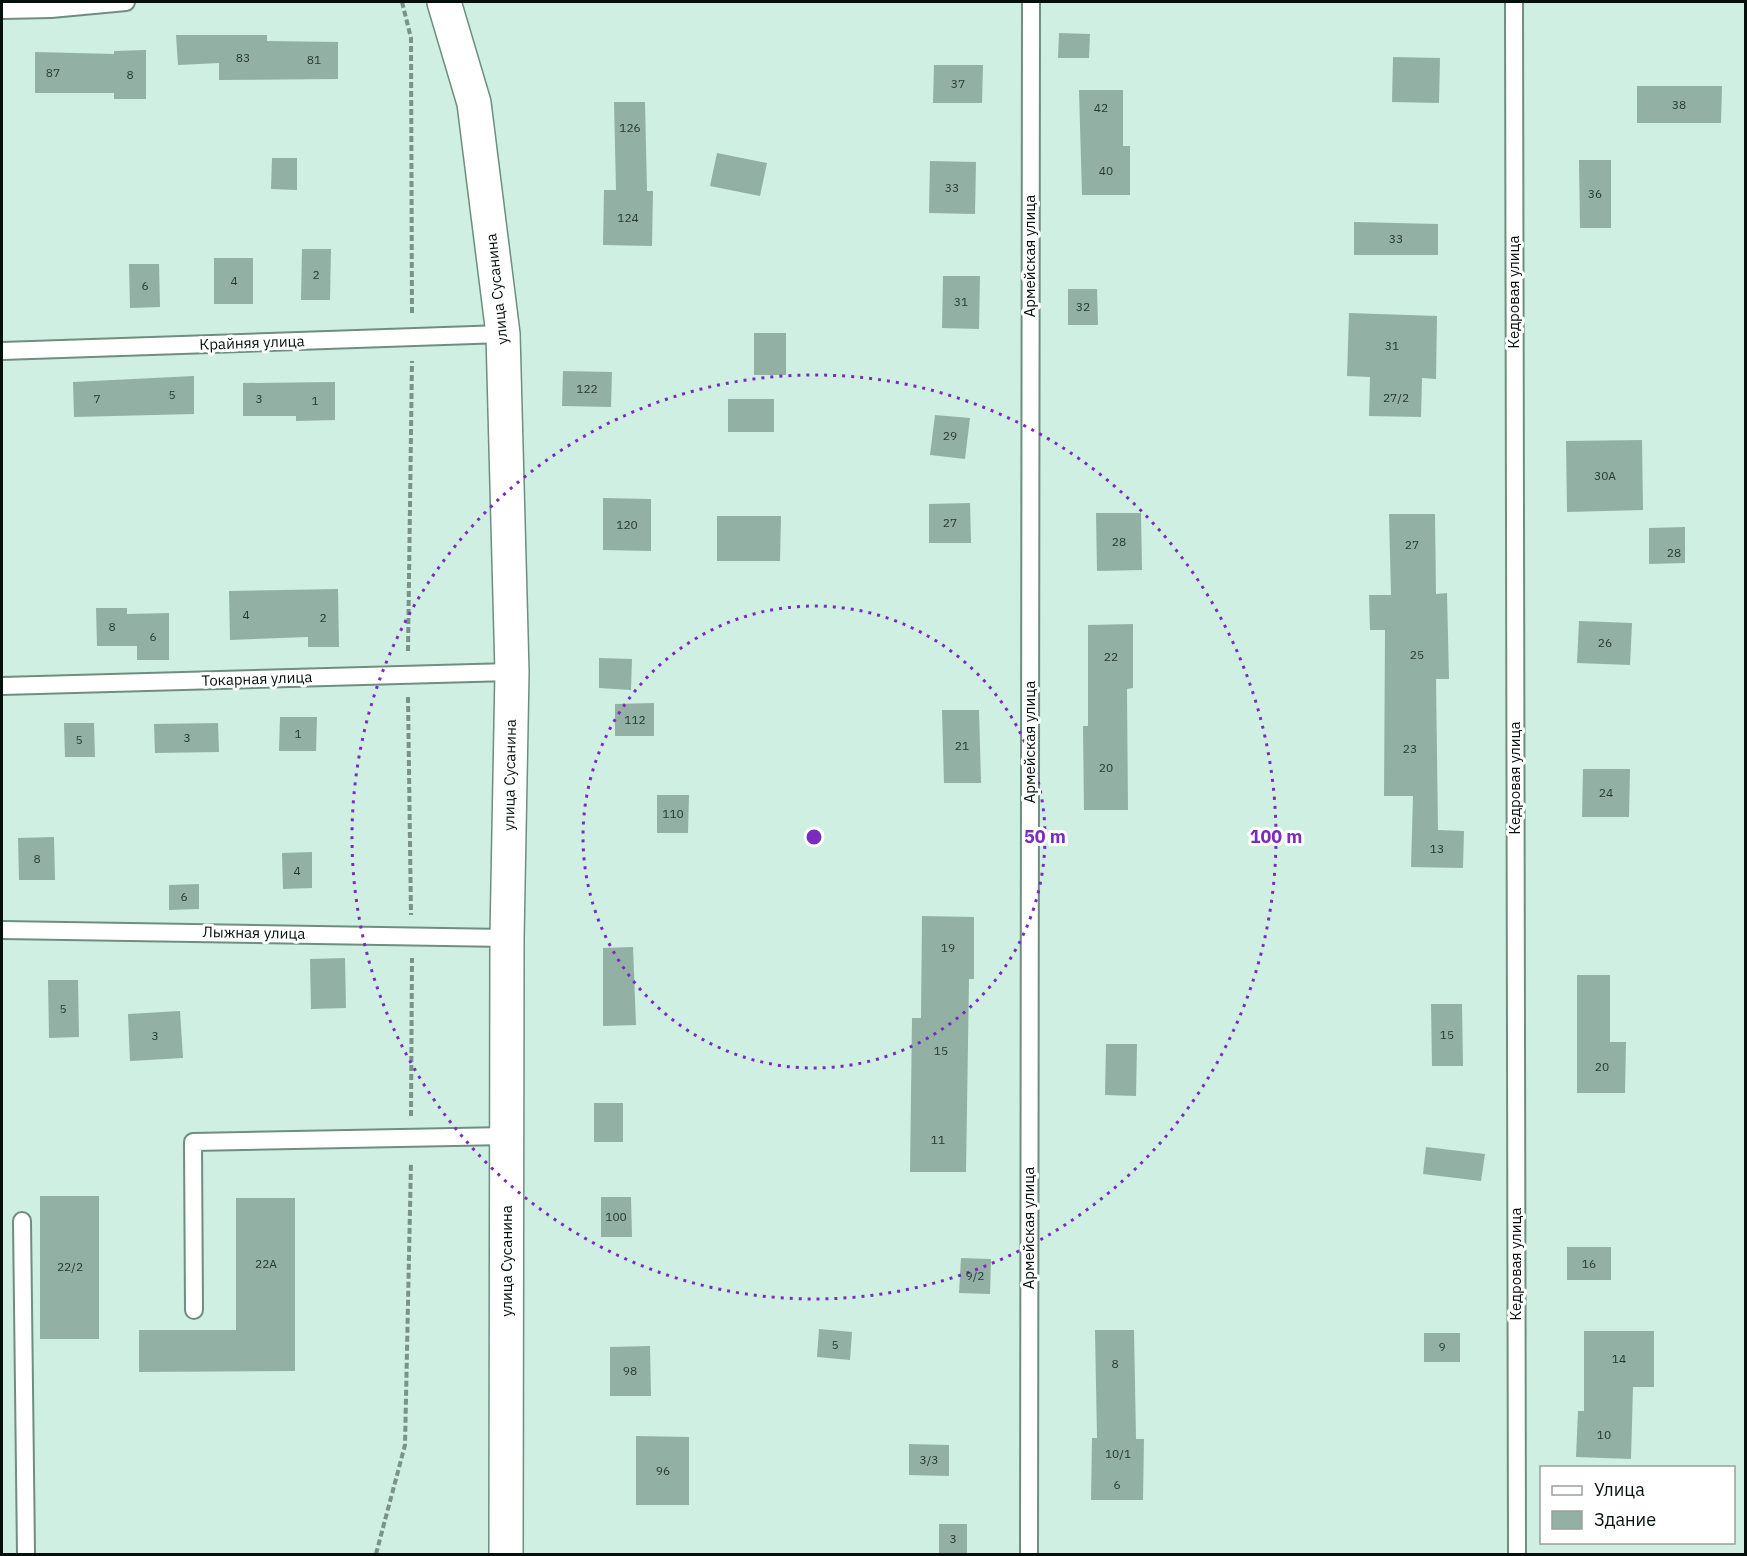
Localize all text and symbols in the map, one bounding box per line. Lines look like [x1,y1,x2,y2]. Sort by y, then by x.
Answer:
house number: 83 [236,50,250,65]
house number: 81 [307,52,321,67]
house number: 87 [46,65,60,80]
house number: 8 [126,67,134,82]
house number: 37 [951,76,965,91]
house number: 38 [1672,97,1686,112]
house number: 42 [1094,100,1108,115]
house number: 126 [619,120,641,135]
house number: 40 [1099,163,1113,178]
house number: 33 [945,180,959,195]
house number: 36 [1588,186,1602,201]
street label: Армейская улица [1020,195,1039,317]
house number: 124 [617,210,639,225]
house number: 33 [1389,231,1403,246]
street label: улица Сусанина [481,233,512,346]
street label: Кедровая улица [1504,235,1523,349]
house number: 2 [312,267,320,282]
house number: 4 [230,273,238,288]
house number: 6 [141,278,149,293]
house number: 31 [954,294,968,309]
house number: 32 [1076,299,1090,314]
street label: Крайняя улица [199,331,305,354]
house number: 31 [1385,338,1399,353]
house number: 122 [576,381,598,396]
house number: 5 [168,387,176,402]
house number: 27/2 [1383,390,1409,405]
house number: 7 [93,391,101,406]
house number: 3 [255,391,263,406]
house number: 1 [311,393,319,408]
house number: 29 [943,428,957,443]
house number: 30А [1594,468,1616,483]
house number: 27 [943,515,957,530]
house number: 120 [616,517,638,532]
house number: 28 [1112,534,1126,549]
house number: 27 [1405,537,1419,552]
house number: 28 [1667,545,1681,560]
house number: 4 [242,607,250,622]
house number: 2 [319,610,327,625]
house number: 8 [108,619,116,634]
house number: 6 [149,629,157,644]
house number: 26 [1598,635,1612,650]
house number: 25 [1410,647,1424,662]
house number: 22 [1104,649,1118,664]
street label: Токарная улица [201,667,313,690]
street label: Армейская улица [1020,681,1039,803]
house number: 112 [624,712,646,727]
street label: улица Сусанина [499,719,520,831]
street label: Кедровая улица [1505,721,1524,835]
house number: 1 [294,726,302,741]
house number: 3 [183,730,191,745]
house number: 5 [75,732,83,747]
house number: 21 [955,738,969,753]
house number: 23 [1403,741,1417,756]
house number: 20 [1099,760,1113,775]
house number: 24 [1599,785,1613,800]
house number: 110 [662,806,684,821]
text: 50 m [1024,825,1066,848]
text: 100 m [1250,825,1302,848]
centre of rings [804,827,824,847]
house number: 13 [1430,841,1444,856]
house number: 8 [33,851,41,866]
house number: 4 [293,863,301,878]
house number: 6 [180,889,188,904]
street label: Лыжная улица [203,922,305,943]
house number: 19 [941,940,955,955]
house number: 5 [59,1001,67,1016]
house number: 15 [1440,1027,1454,1042]
house number: 3 [151,1028,159,1043]
house number: 15 [934,1043,948,1058]
house number: 20 [1595,1059,1609,1074]
house number: 11 [931,1132,945,1147]
street label: Армейская улица [1019,1167,1038,1289]
street label: улица Сусанина [497,1205,516,1317]
street label: Кедровая улица [1506,1207,1525,1321]
house number: 100 [605,1209,627,1224]
house number: 22А [255,1256,277,1271]
house number: 16 [1582,1256,1596,1271]
house number: 22/2 [57,1259,83,1274]
house number: 9/2 [966,1268,985,1283]
house number: 5 [831,1337,839,1352]
house number: 9 [1438,1339,1446,1354]
house number: 14 [1612,1351,1626,1366]
house number: 8 [1111,1356,1119,1371]
house number: 98 [623,1363,637,1378]
house number: 10 [1597,1427,1611,1442]
house number: 10/1 [1105,1446,1131,1461]
house number: 3/3 [920,1452,939,1467]
house number: 96 [656,1463,670,1478]
legend [1540,1466,1735,1544]
house number: 6 [1113,1477,1121,1492]
text: Улица [1594,1478,1645,1501]
text: Здание [1594,1508,1656,1531]
house number: 3 [949,1531,957,1546]

